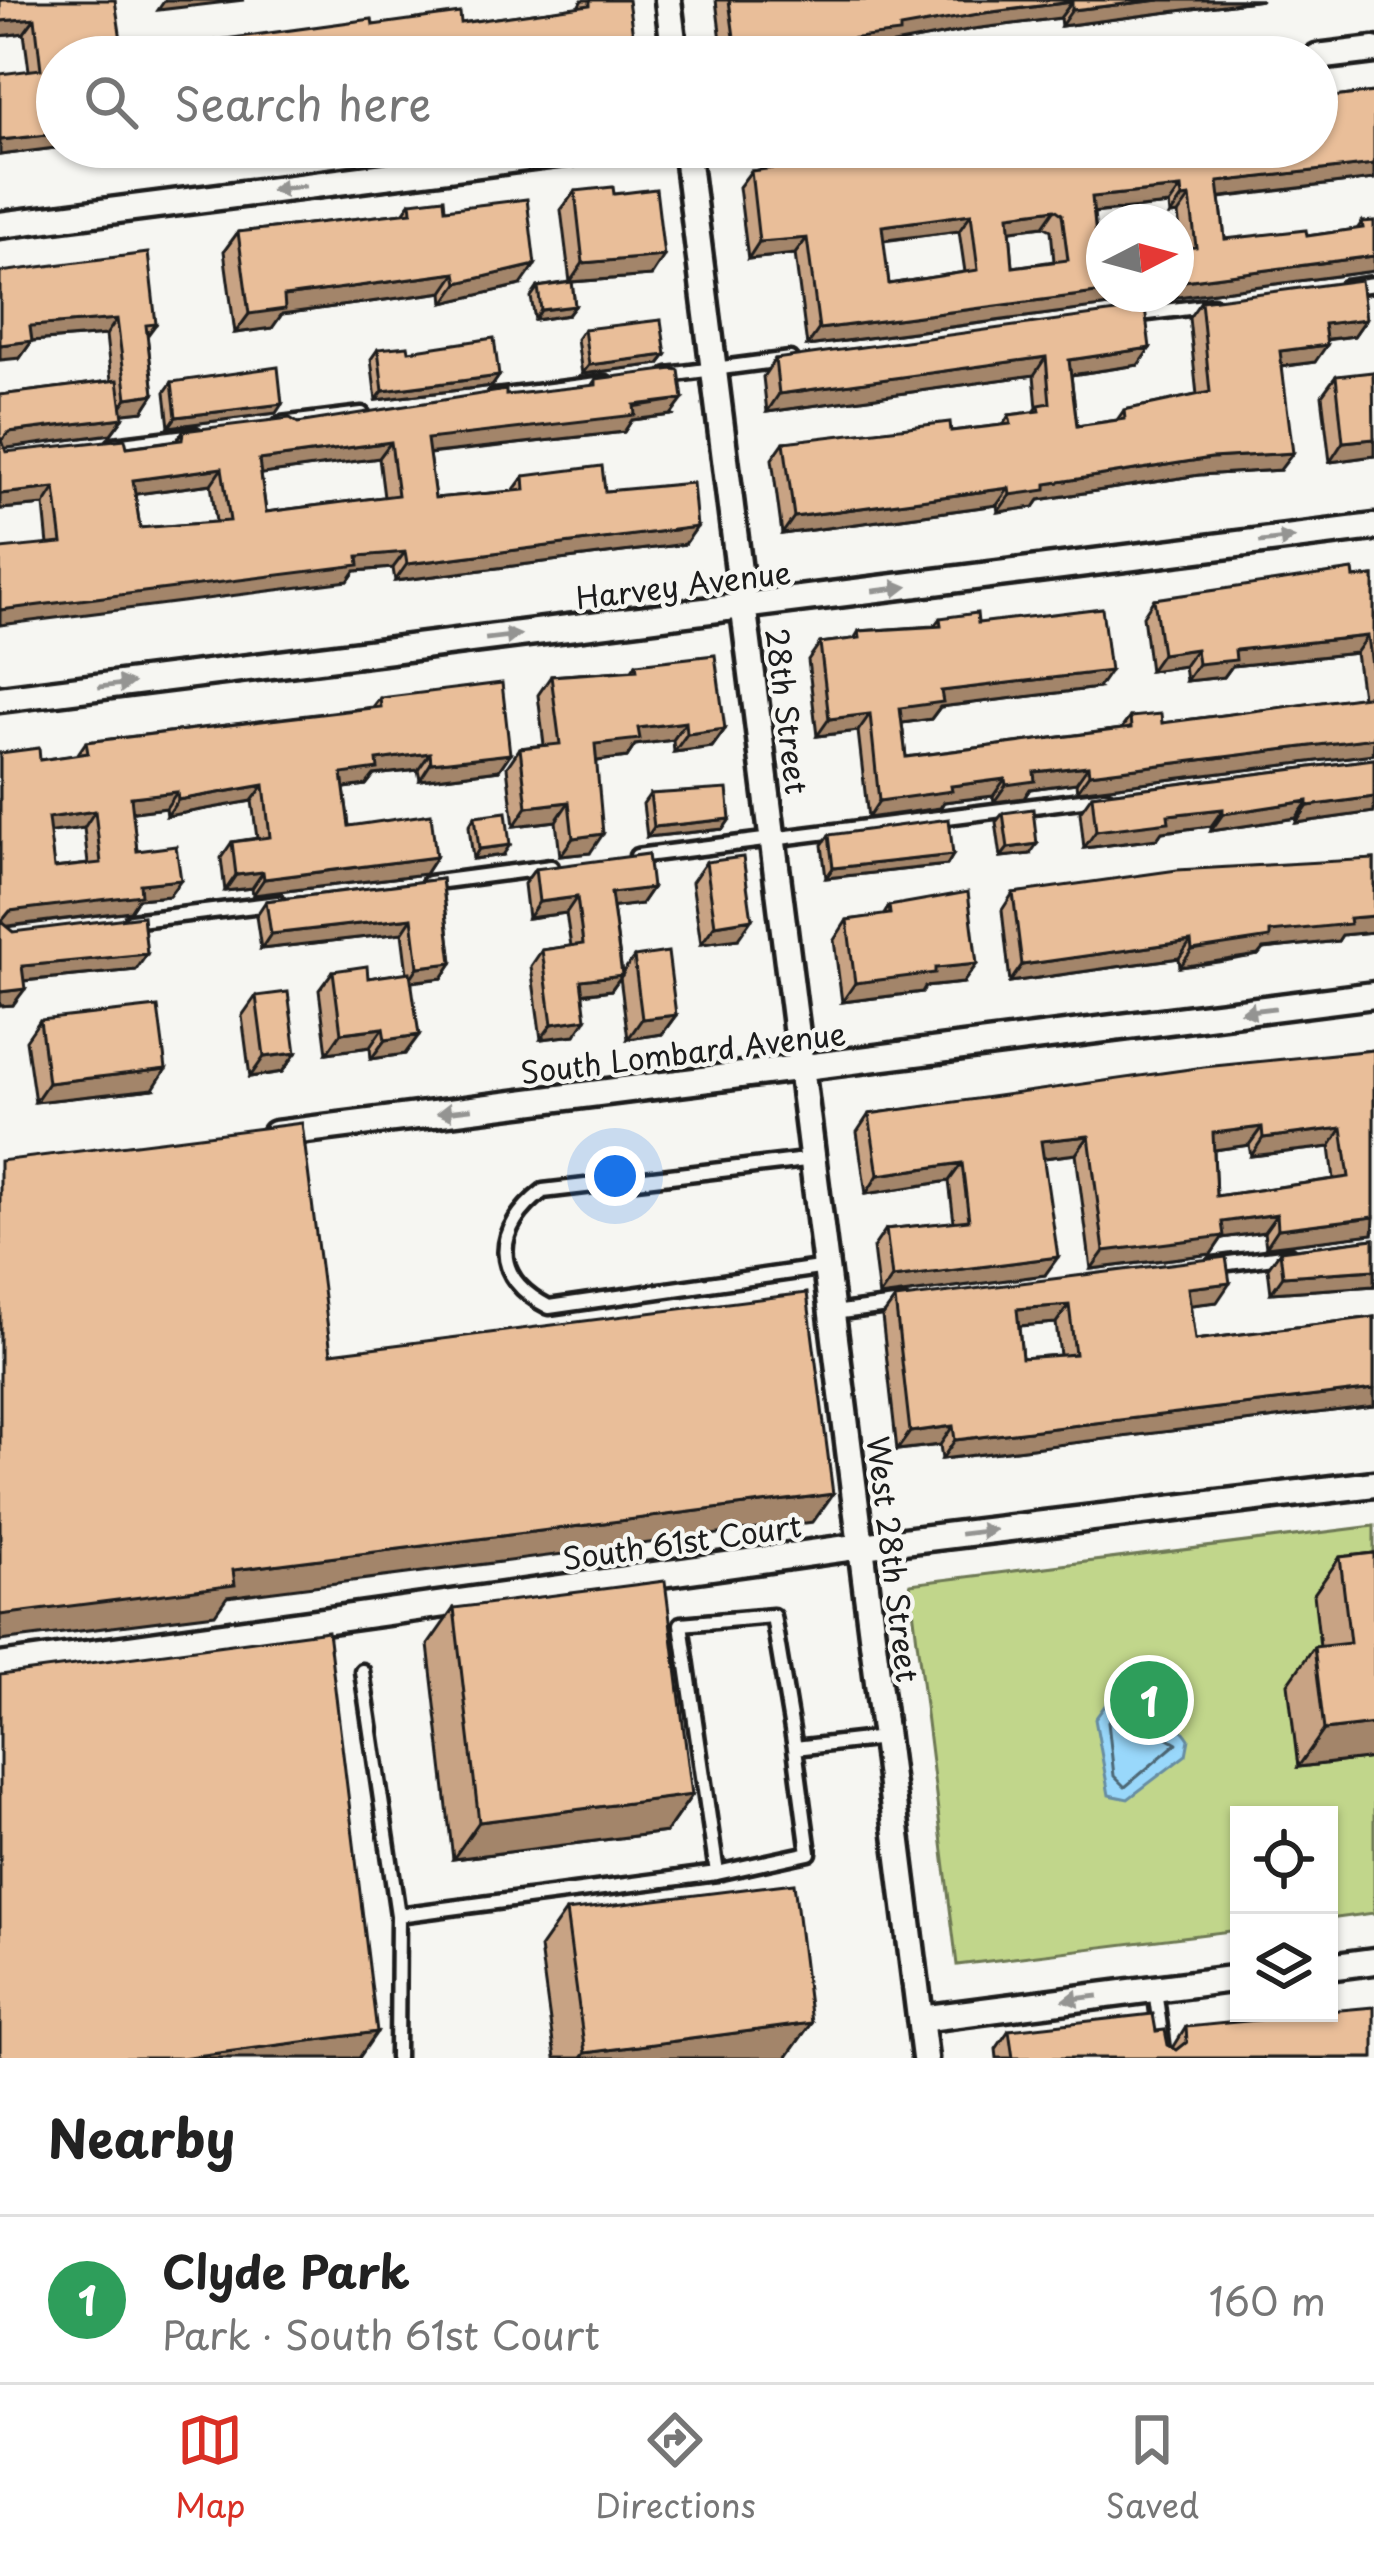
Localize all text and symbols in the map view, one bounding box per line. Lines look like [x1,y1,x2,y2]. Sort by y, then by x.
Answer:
search box [36,36,1338,168]
text: Search here [174,68,431,136]
icon: search [78,69,144,135]
one-way arrow [269,179,306,198]
north arrow [1086,204,1194,312]
one-way arrow [1259,530,1296,549]
street label: Harvey Avenue [573,548,793,620]
one-way arrow [872,579,909,598]
street label: 28th Street [755,625,821,797]
one-way arrow [485,627,522,646]
one-way arrow [98,675,135,694]
one-way arrow [1239,1001,1276,1020]
street label: South Lombard Avenue [518,1010,848,1094]
one-way arrow [435,1102,472,1121]
your location [585,1146,645,1206]
street label: West 28th Street [857,1433,931,1685]
street label: South 61st Court [560,1502,804,1580]
one-way arrow [960,1523,997,1542]
pin: 1 [1110,1655,1188,1745]
map controls [1230,1806,1338,2022]
button: locate [1230,1806,1338,1914]
button: layers [1230,1914,1338,2022]
one-way arrow [1062,1989,1099,2008]
text: Nearby [48,2098,235,2175]
text: Clyde Park [162,2236,410,2304]
text: 1 [78,2270,96,2329]
text: 160 m [1209,2270,1326,2329]
text: Park · South 61st Court [162,2304,600,2363]
tab: Map [175,2407,245,2529]
tab: Directions [595,2407,756,2529]
tab: Saved [1105,2407,1199,2529]

